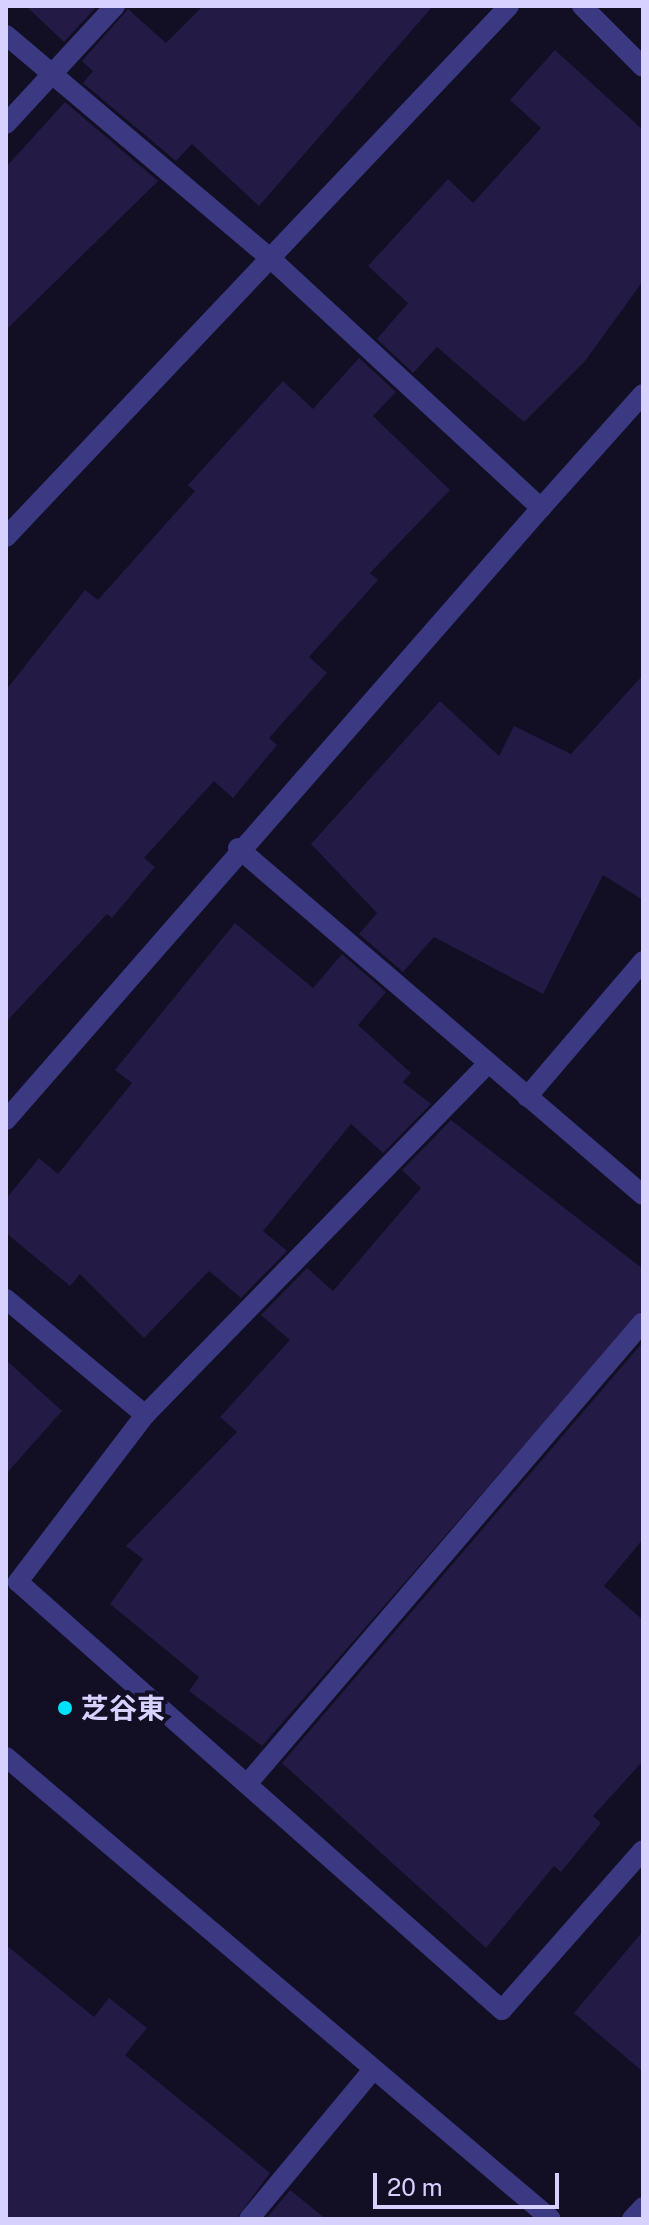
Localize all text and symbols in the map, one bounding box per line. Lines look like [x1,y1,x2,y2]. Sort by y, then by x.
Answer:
place label: 芝谷東 [81,1691,165,1725]
marker: 芝谷東 [56,1699,74,1717]
scale bar [377,2157,563,2207]
text: 20 m [387,2173,443,2201]

